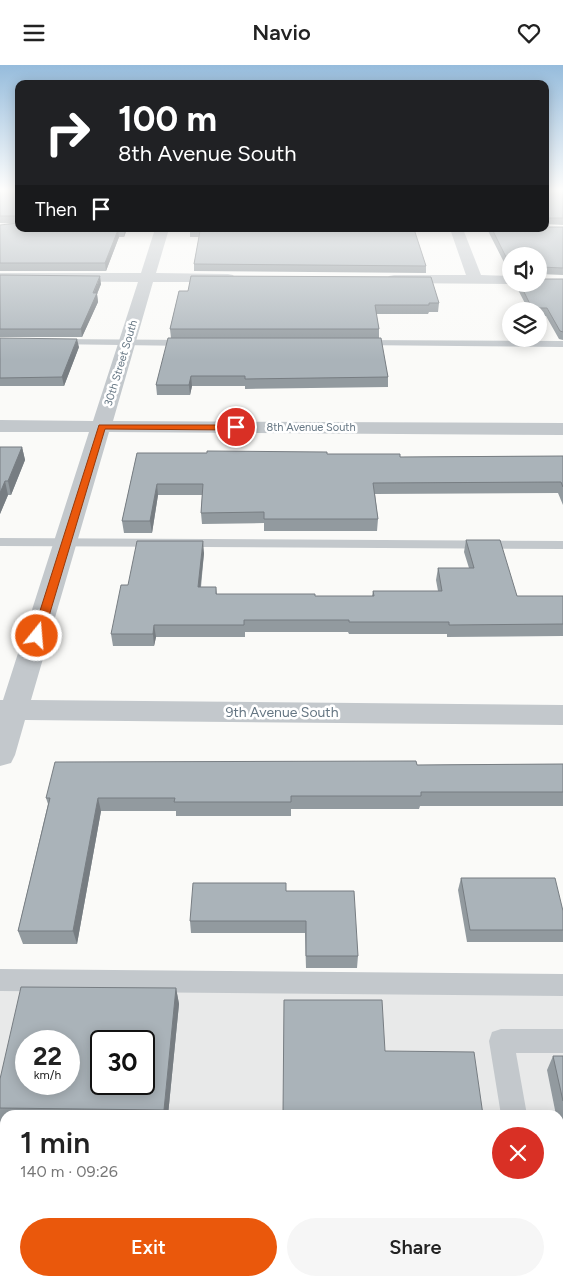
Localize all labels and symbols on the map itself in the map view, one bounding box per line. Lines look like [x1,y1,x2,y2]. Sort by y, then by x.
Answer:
street label: 30th Street South [102,318,140,408]
pin [215,406,257,448]
street label: 8th Avenue South [266,421,356,434]
position arrow [10,609,62,661]
street label: 9th Avenue South [226,704,339,721]
speed limit sign: 30 [90,1030,155,1095]

